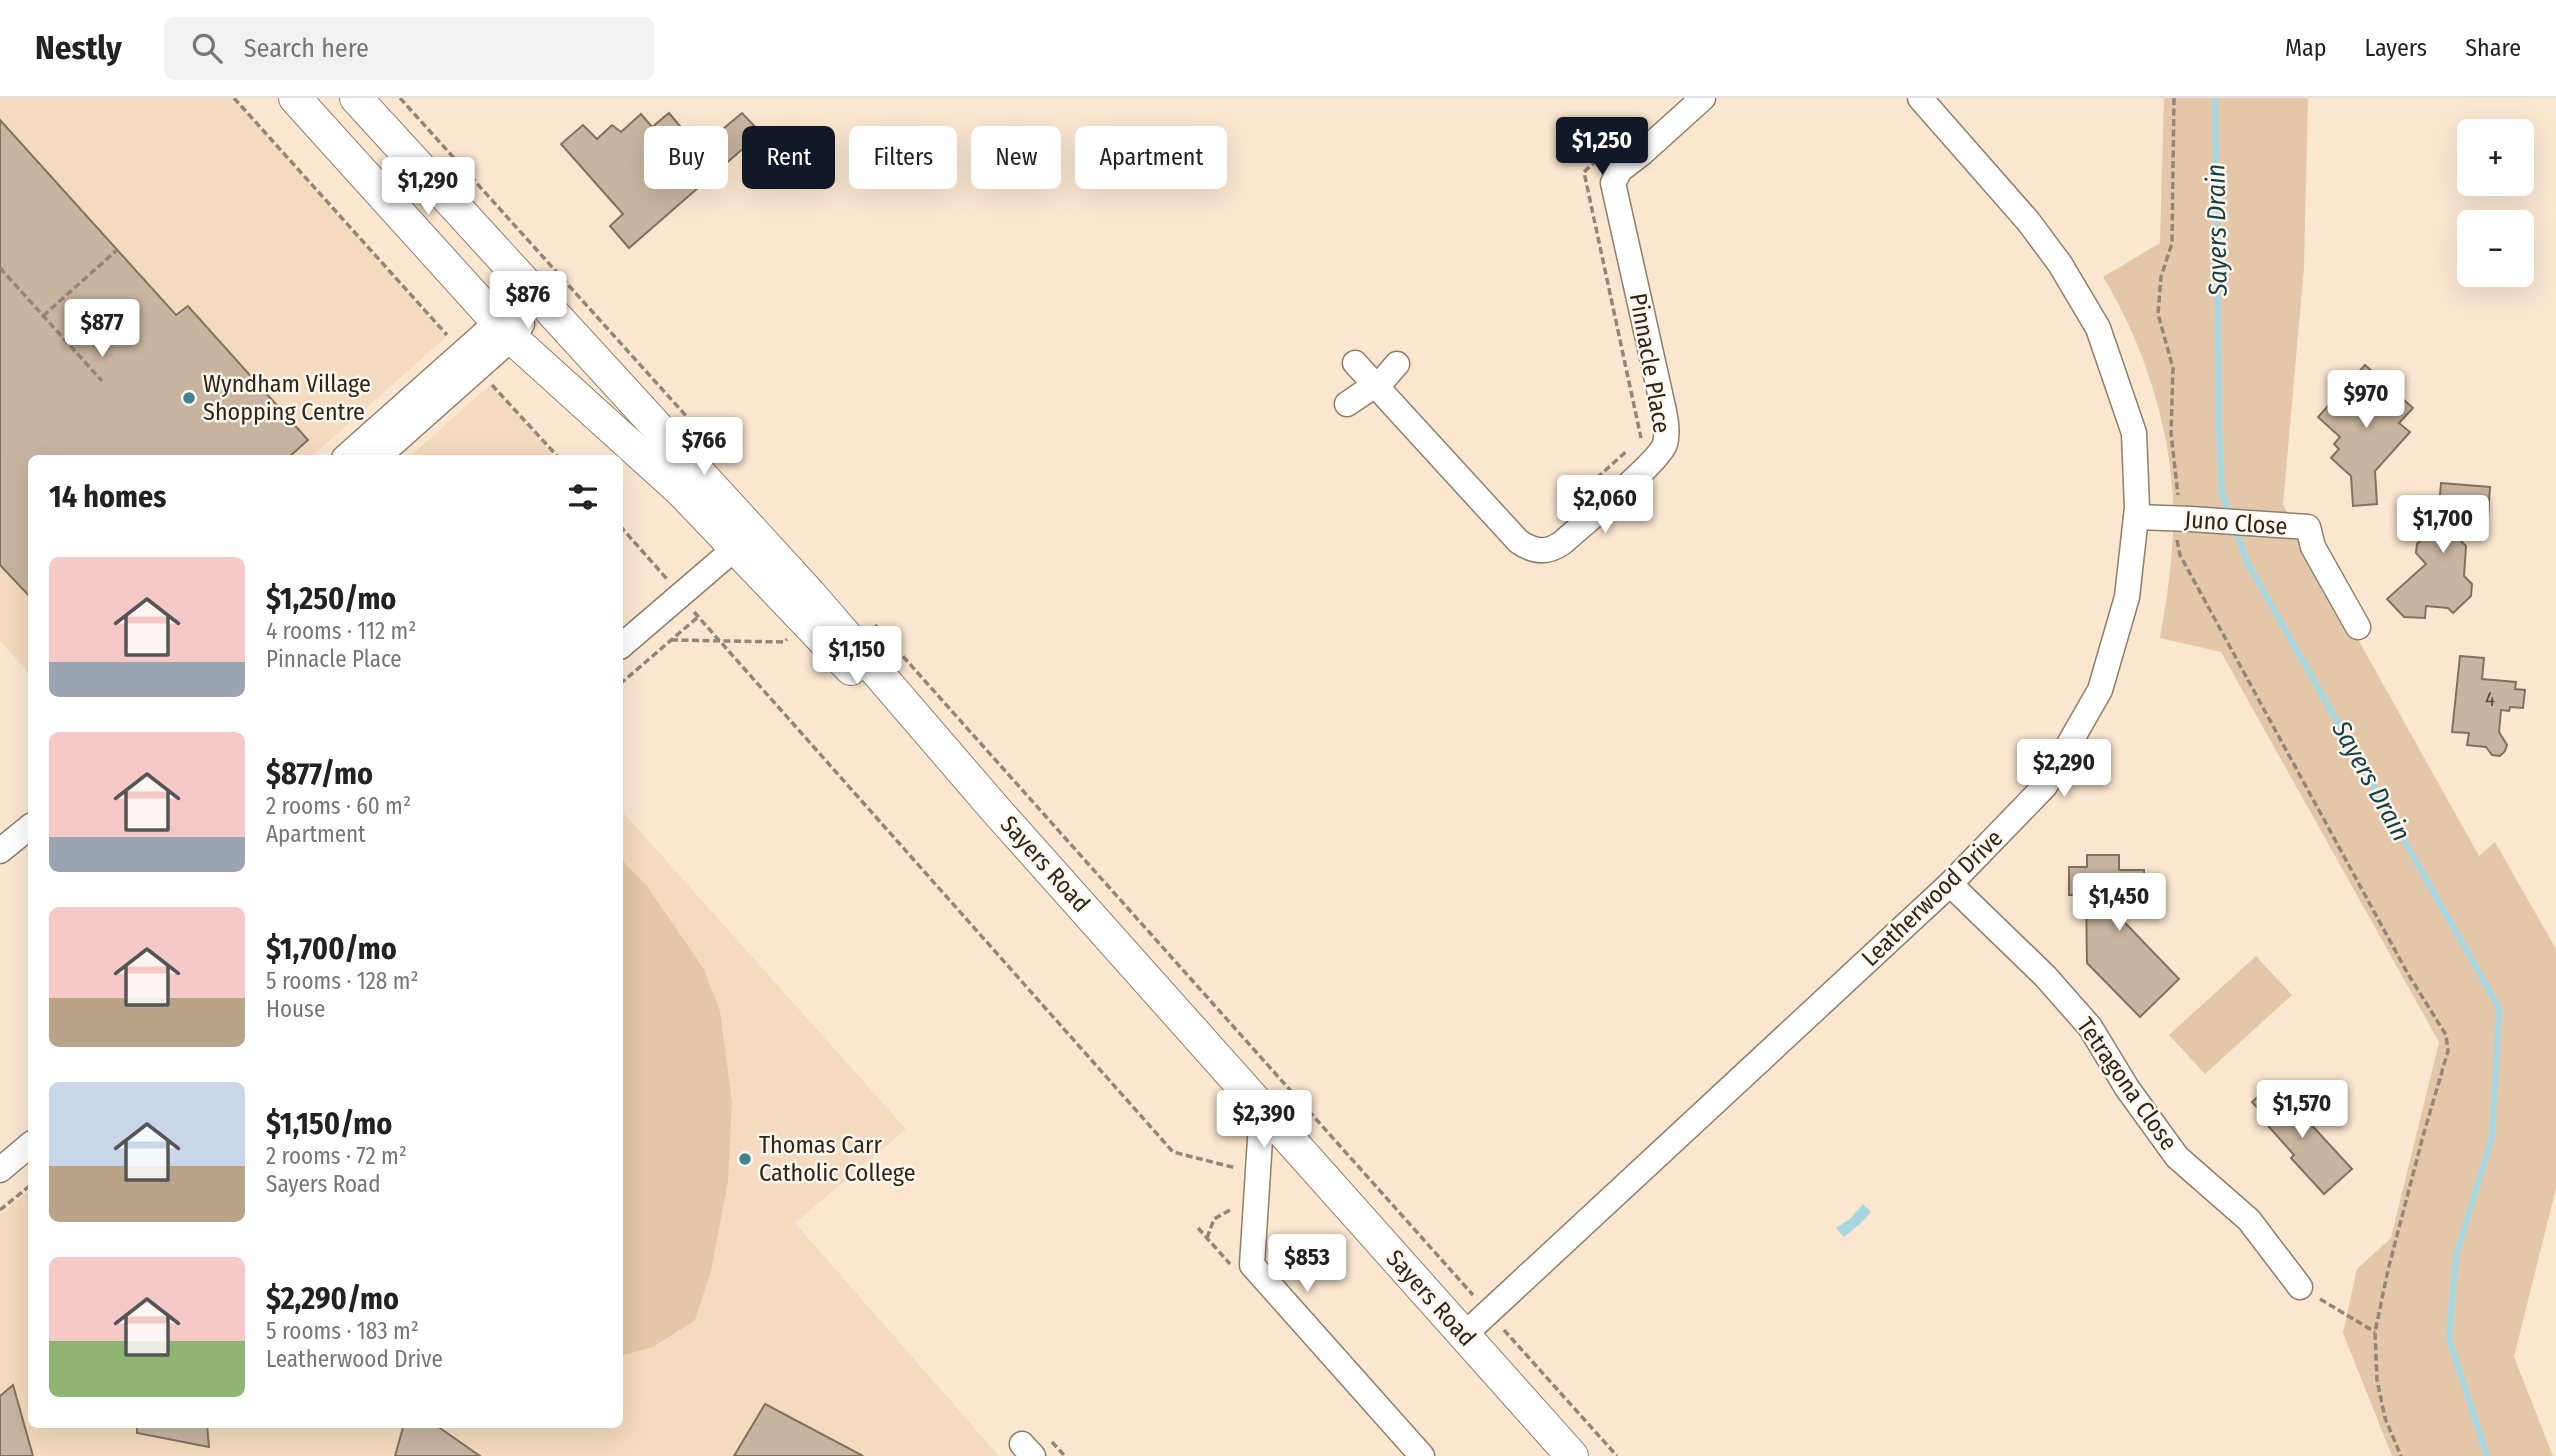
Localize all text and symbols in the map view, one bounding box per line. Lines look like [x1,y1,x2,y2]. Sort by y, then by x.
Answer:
search box [164,17,654,80]
text: Nestly [35,28,122,68]
icon: search [188,29,226,67]
text: Search here [244,33,369,64]
text: Map [2285,34,2327,62]
text: Layers [2365,34,2427,62]
text: Share [2465,34,2521,62]
pin: $1,250 [1545,118,1659,177]
map controls [2457,119,2534,287]
button: + [2457,119,2534,196]
chip: Buy [644,126,728,189]
chip: Rent [742,126,835,189]
chip: Filters [849,126,957,189]
chip: New [971,126,1061,189]
chip: Apartment [1075,126,1227,189]
text: $1,250 [1572,126,1632,154]
pin: $1,290 [371,158,485,217]
water label: Sayers Drain [2200,163,2234,298]
text: $1,290 [398,166,458,194]
button: − [2457,210,2534,287]
pin: $876 [487,272,569,331]
text: $876 [506,280,550,308]
street label: Pinnacle Place [1624,291,1676,435]
pin: $877 [61,300,143,359]
text: $877 [81,308,124,336]
place label: Wyndham Village Shopping Centre [203,370,371,426]
pin: $970 [2325,370,2407,430]
text: $970 [2344,379,2388,407]
marker: Wyndham Village Shopping Centre [181,390,197,406]
pin: $766 [663,418,745,477]
text: $766 [682,426,726,454]
pin: $2,060 [1548,476,1662,535]
icon: filters [564,478,602,516]
text: 14 homes [49,479,166,515]
text: $2,060 [1573,484,1637,512]
pin: $1,700 [2386,496,2500,555]
text: $1,700 [2413,504,2473,532]
street label: Juno Close [2184,505,2288,541]
text: $1,250/mo [266,581,396,617]
icon: home [105,585,189,669]
text: 4 rooms · 112 m² [266,617,416,645]
pin: $1,150 [800,626,914,686]
text: $1,150 [829,635,885,663]
text: Pinnacle Place [266,645,402,673]
house number: 4 [2485,686,2495,712]
water label: Sayers Drain [2325,715,2417,846]
pin: $2,290 [2007,740,2121,799]
text: $2,290 [2033,748,2095,776]
text: $877/mo [266,756,373,792]
icon: home [105,760,189,844]
text: 2 rooms · 60 m² [266,792,411,820]
street label: Sayers Road [995,810,1095,918]
text: Apartment [266,820,366,848]
street label: Leatherwood Drive [1856,824,2008,972]
pin: $1,450 [2062,874,2176,933]
text: $1,450 [2089,882,2149,910]
text: $1,700/mo [266,931,397,967]
icon: home [105,935,189,1019]
text: 5 rooms · 128 m² [266,967,419,995]
text: House [266,995,325,1023]
street label: Tetragona Close [2071,1012,2183,1156]
pin: $1,570 [2245,1080,2359,1140]
text: $1,570 [2273,1089,2331,1117]
pin: $2,390 [1207,1090,1321,1150]
text: $2,390 [1233,1099,1295,1127]
text: $1,150/mo [266,1106,392,1142]
icon: home [105,1110,189,1194]
place label: Thomas Carr Catholic College [759,1131,916,1187]
text: 2 rooms · 72 m² [266,1142,407,1170]
marker: Thomas Carr Catholic College [737,1151,753,1167]
text: Sayers Road [266,1170,380,1198]
pin: $853 [1266,1234,1348,1294]
text: $853 [1284,1243,1330,1271]
street label: Sayers Road [1381,1244,1481,1352]
text: $2,290/mo [266,1281,399,1317]
icon: home [105,1285,189,1369]
text: 5 rooms · 183 m² [266,1317,419,1345]
text: Leatherwood Drive [266,1345,443,1373]

